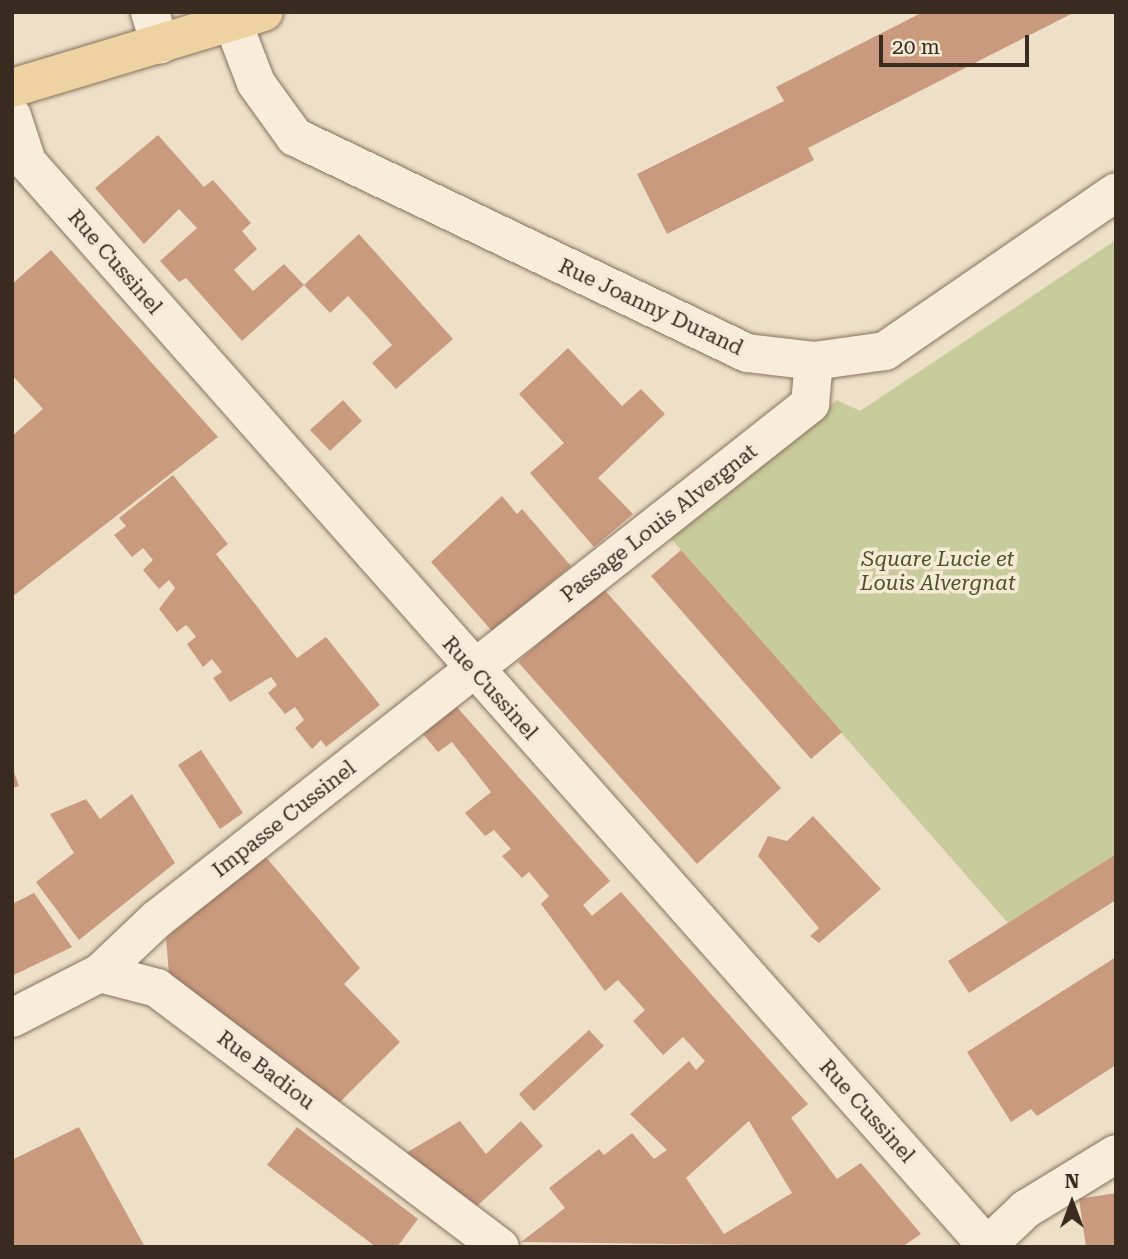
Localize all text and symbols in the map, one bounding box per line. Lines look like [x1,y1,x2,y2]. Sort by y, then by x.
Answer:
scale bar [883,21,1034,65]
text: 20 m [892,35,940,59]
street label: Rue Cussinel [63,205,167,319]
street label: Rue Joanny Durand [555,253,747,361]
street label: Passage Louis Alvergnat [556,438,762,608]
park label: Square Lucie et Louis Alvergnat [860,546,1016,596]
street label: Rue Cussinel [437,631,543,745]
street label: Impasse Cussinel [207,755,361,883]
street label: Rue Badiou [212,1025,320,1115]
street label: Rue Cussinel [814,1054,920,1168]
north arrow [1037,1168,1107,1238]
text: N [1065,1170,1079,1193]

